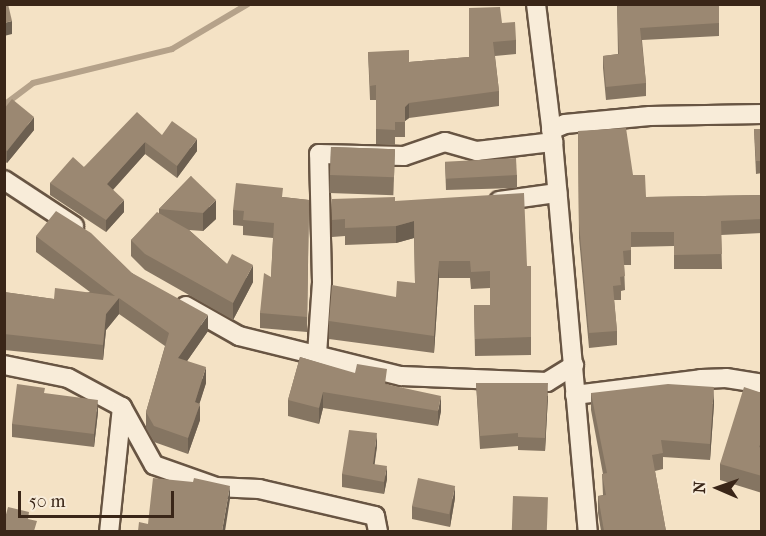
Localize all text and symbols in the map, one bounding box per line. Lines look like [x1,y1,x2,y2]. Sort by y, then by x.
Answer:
north arrow [688,458,748,518]
scale bar [21,479,177,517]
text: N [690,481,709,494]
text: 50 m [29,491,65,512]

